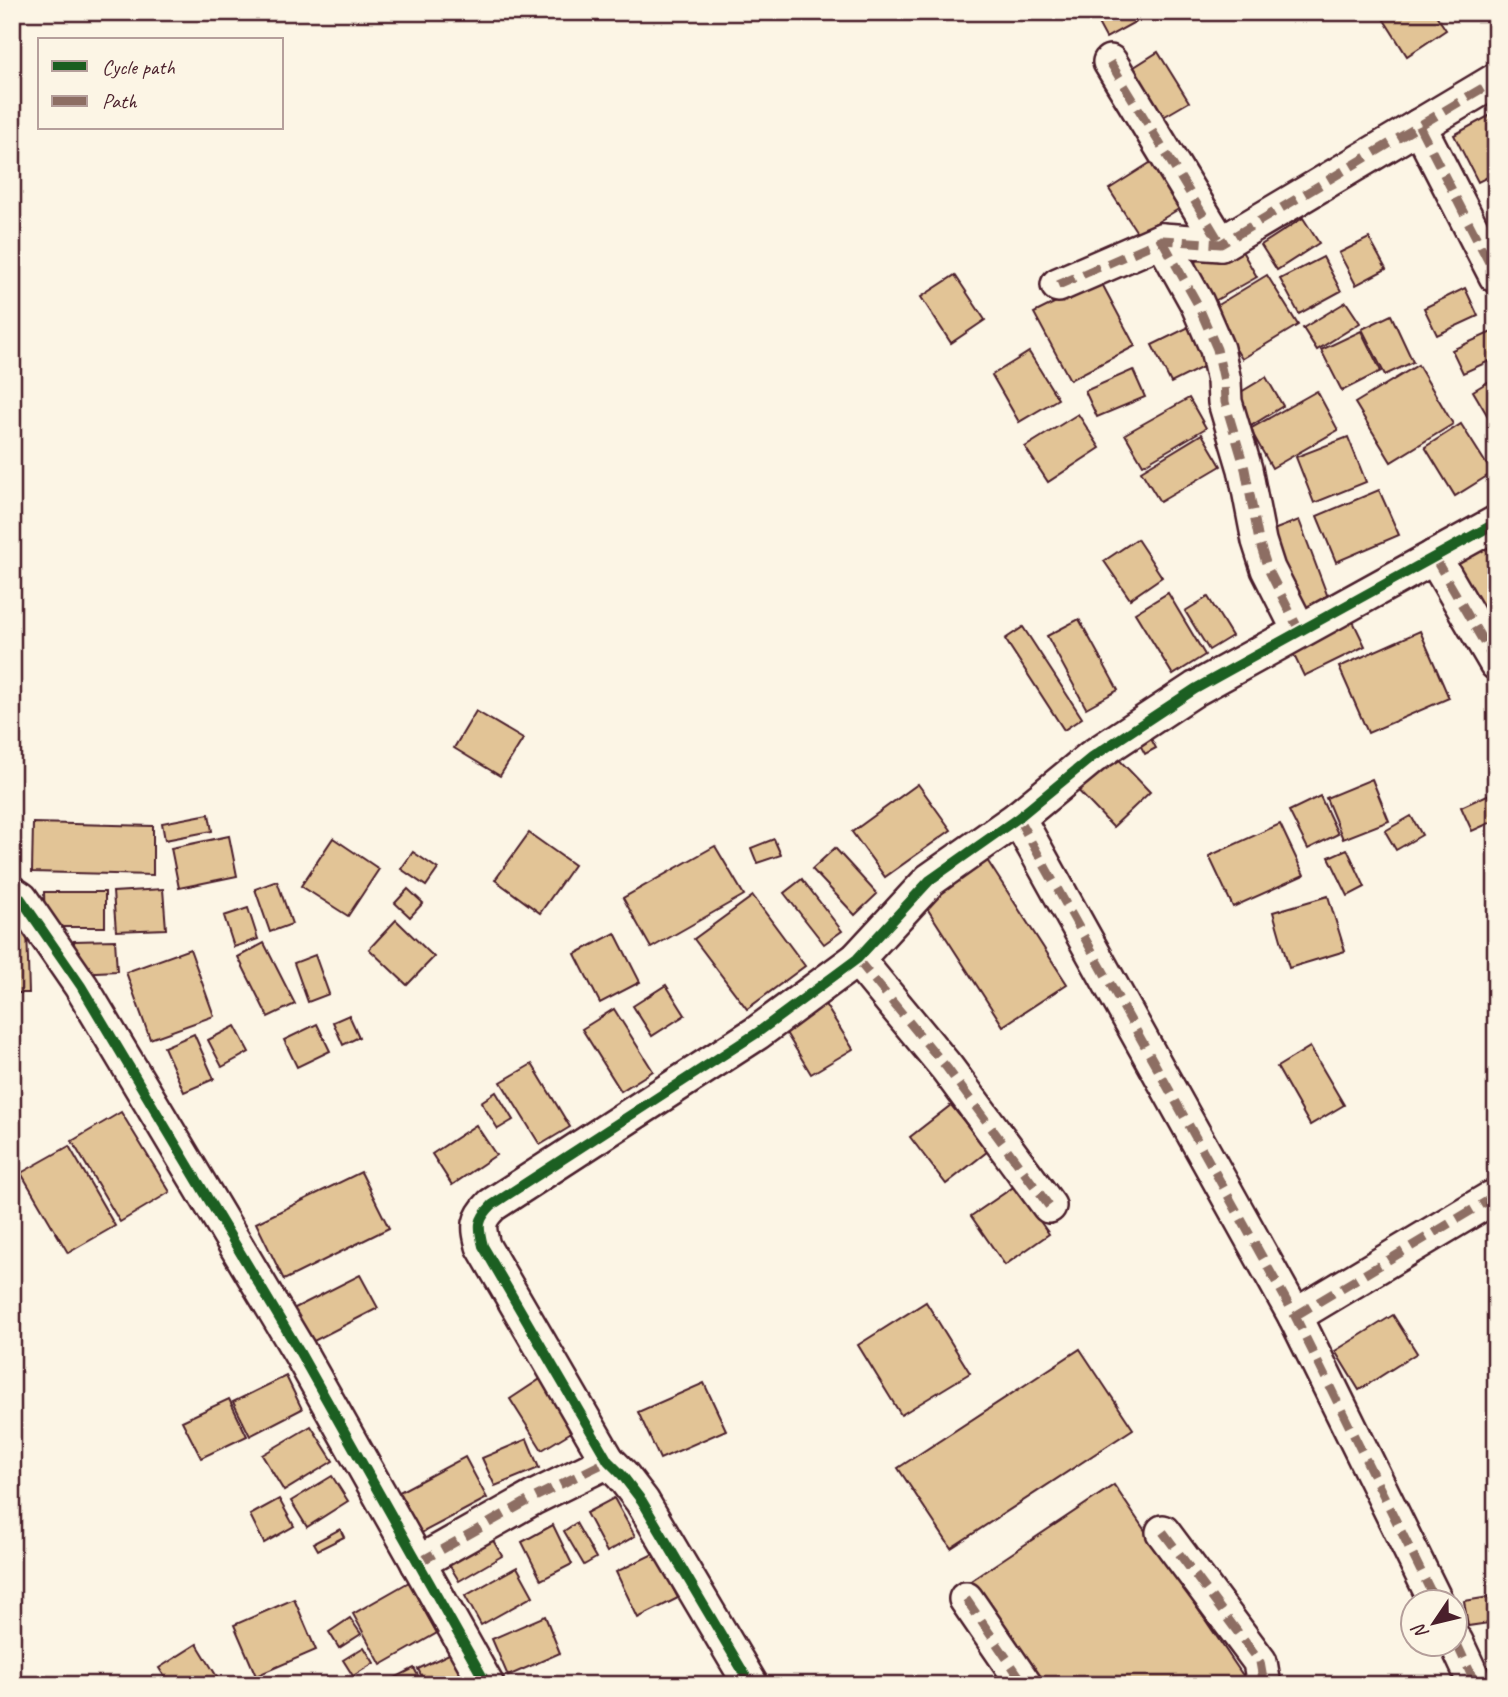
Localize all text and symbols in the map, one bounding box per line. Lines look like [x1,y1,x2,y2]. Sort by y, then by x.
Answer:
legend [38,38,284,130]
text: Cycle path [102,54,175,80]
text: Path [102,88,138,114]
north arrow [1400,1588,1470,1658]
text: N [1406,1618,1434,1644]

